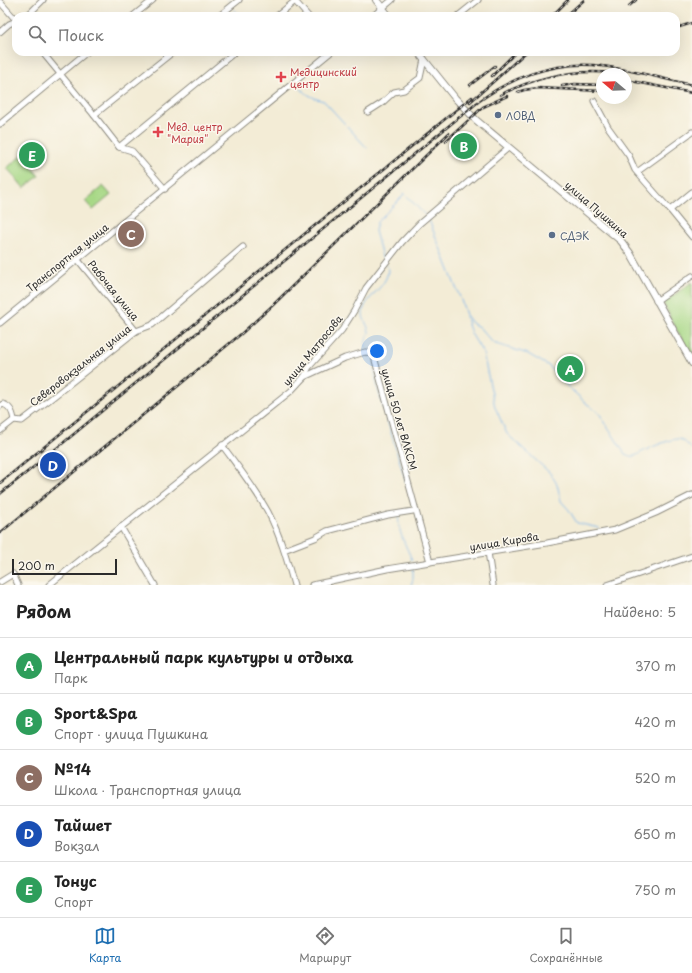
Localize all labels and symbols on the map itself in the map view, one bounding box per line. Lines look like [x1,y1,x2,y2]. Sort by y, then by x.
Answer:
place label: Медицинский центр [290,64,357,91]
north arrow [596,68,632,104]
marker: Медицинский центр [275,71,287,83]
place label: ЛОВД [506,108,536,123]
marker: ЛОВД [493,110,503,120]
place label: Мед. центр "Мария" [167,119,223,146]
marker: Мед. центр "Мария" [152,126,164,138]
pin: B [451,131,477,161]
pin: E [19,140,45,170]
street label: улица Пушкина [561,177,632,242]
street label: Транспортная улица [23,219,112,295]
pin: C [118,219,144,249]
place label: СДЭК [560,228,589,243]
marker: СДЭК [547,230,557,240]
street label: Рабочая улица [85,257,143,324]
street label: улица Матросова [279,311,346,389]
street label: Северовокзальная улица [26,320,134,409]
your location [367,341,387,361]
pin: A [557,354,583,384]
street label: улица 50 лет ВЛКСМ [378,366,422,472]
pin: D [40,450,66,480]
street label: улица Кирова [468,528,540,554]
scale bar [12,557,117,576]

